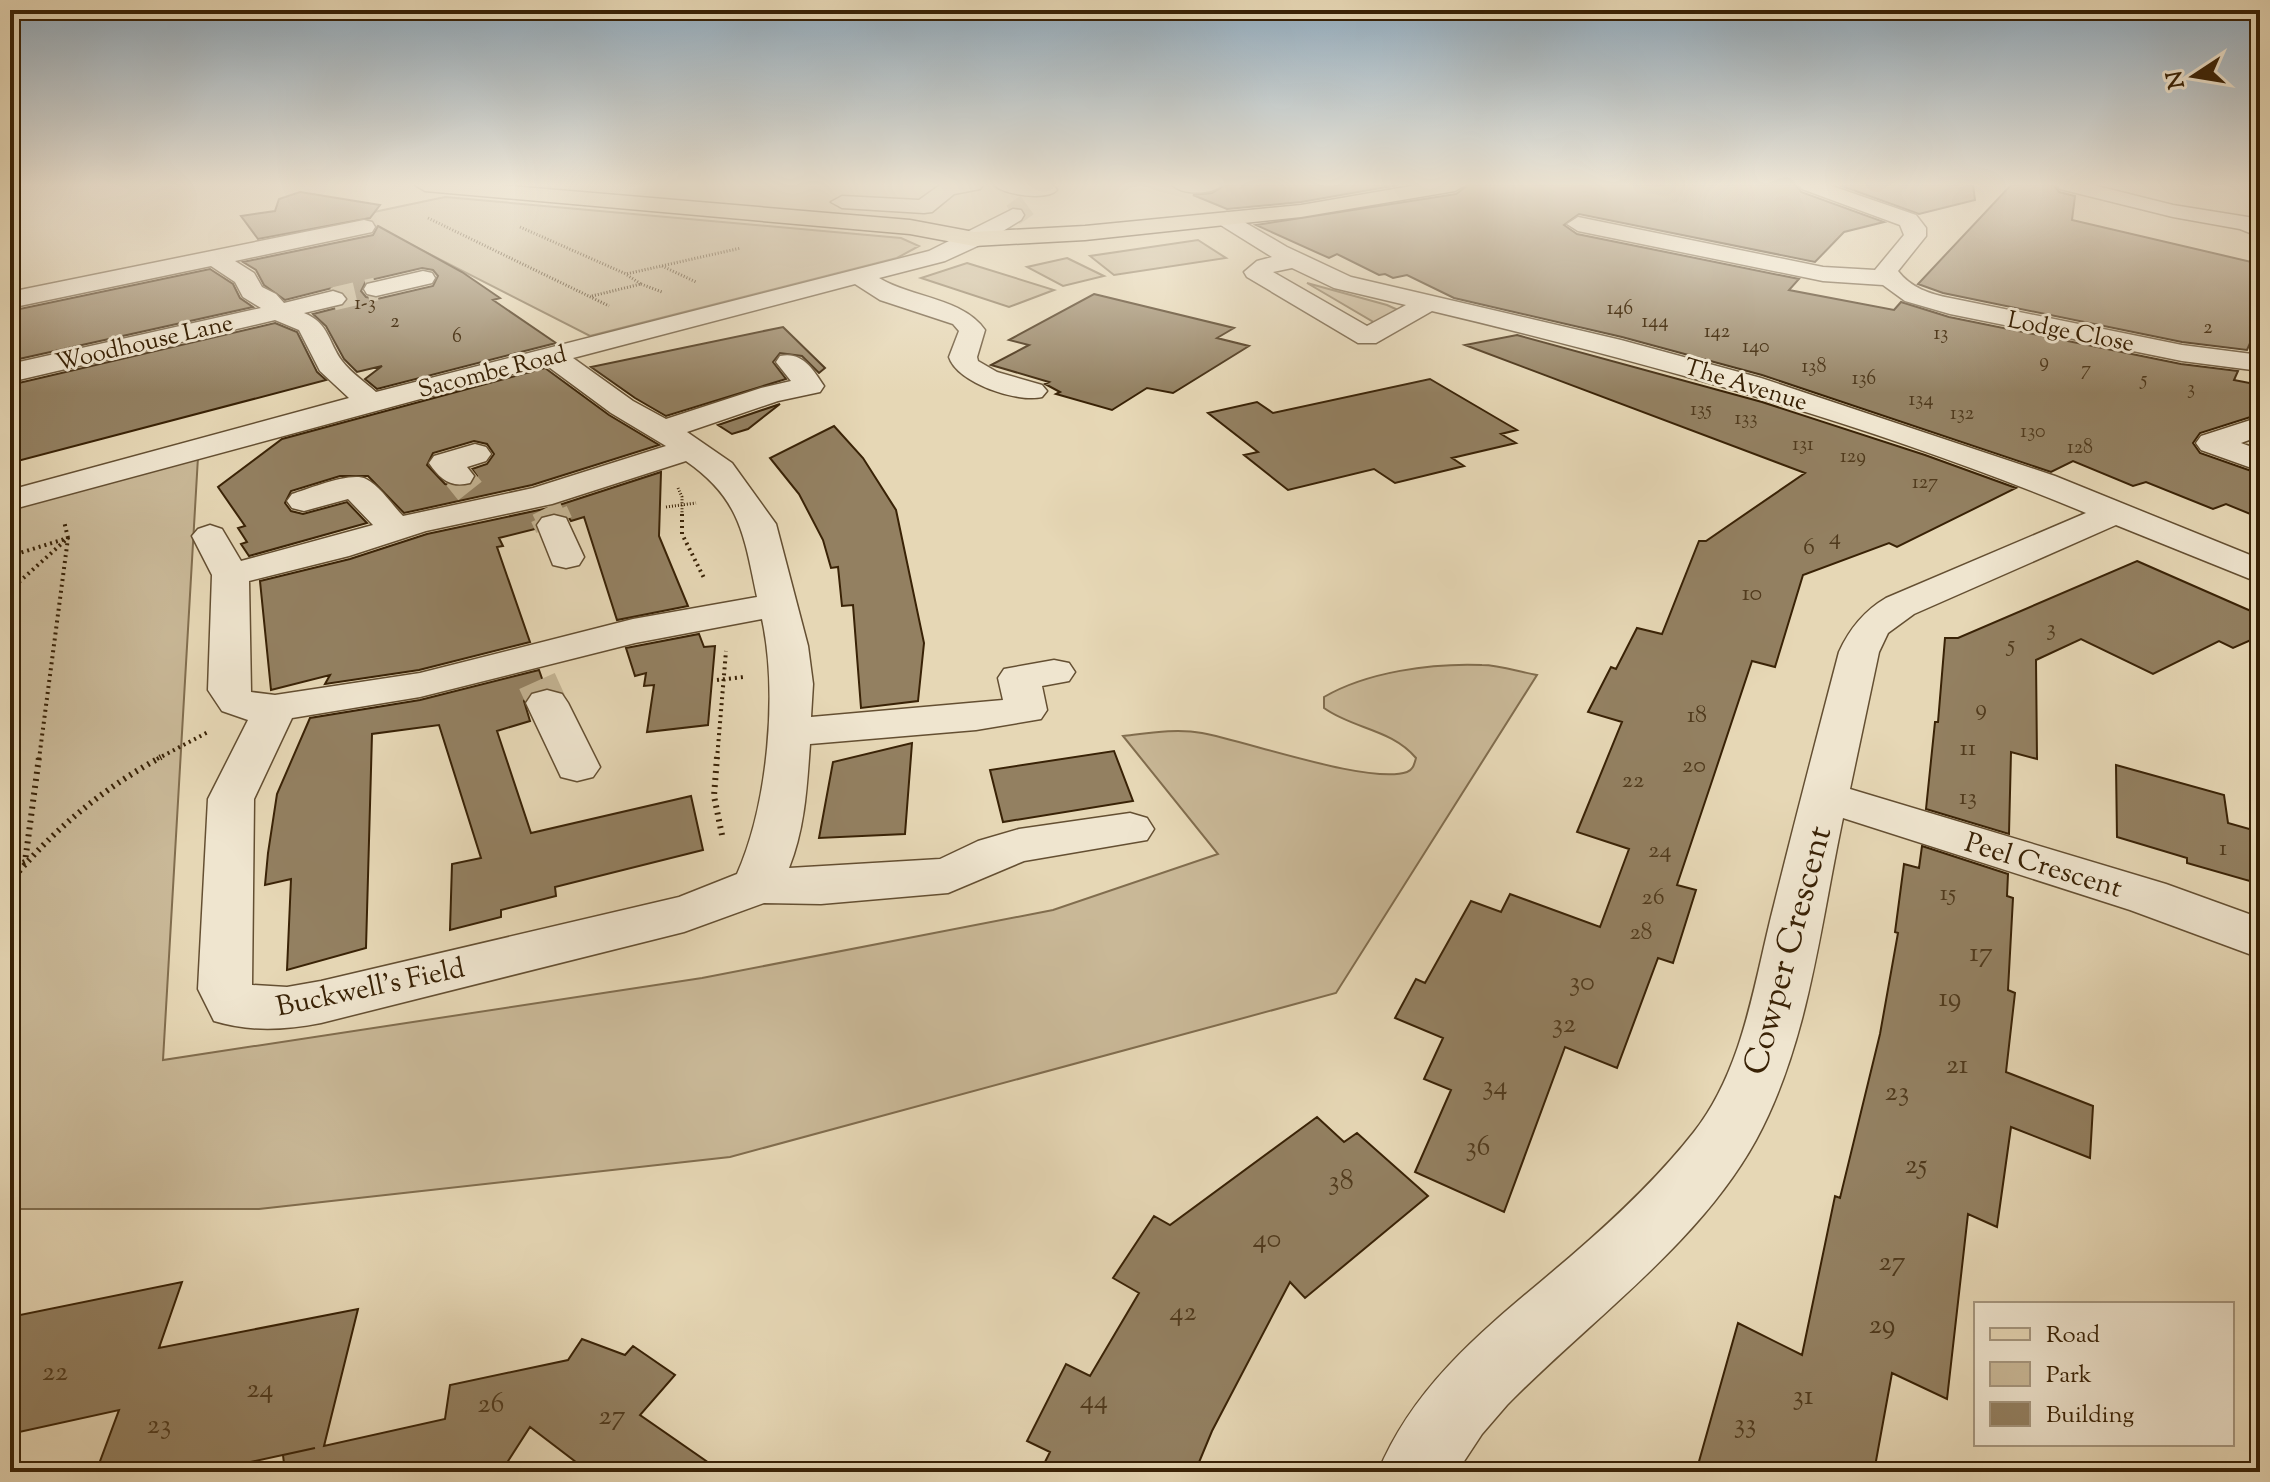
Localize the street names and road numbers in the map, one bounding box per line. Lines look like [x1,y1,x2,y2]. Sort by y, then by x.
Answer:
street label: Lodge Close [2004,304,2137,362]
street label: Woodhouse Lane [52,307,237,381]
street label: Sacombe Road [415,338,571,408]
street label: The Avenue [1680,351,1811,421]
street label: Cowper Crescent [1733,821,1846,1081]
street label: Peel Crescent [1960,824,2127,910]
street label: Buckwell's Field [273,949,469,1028]

